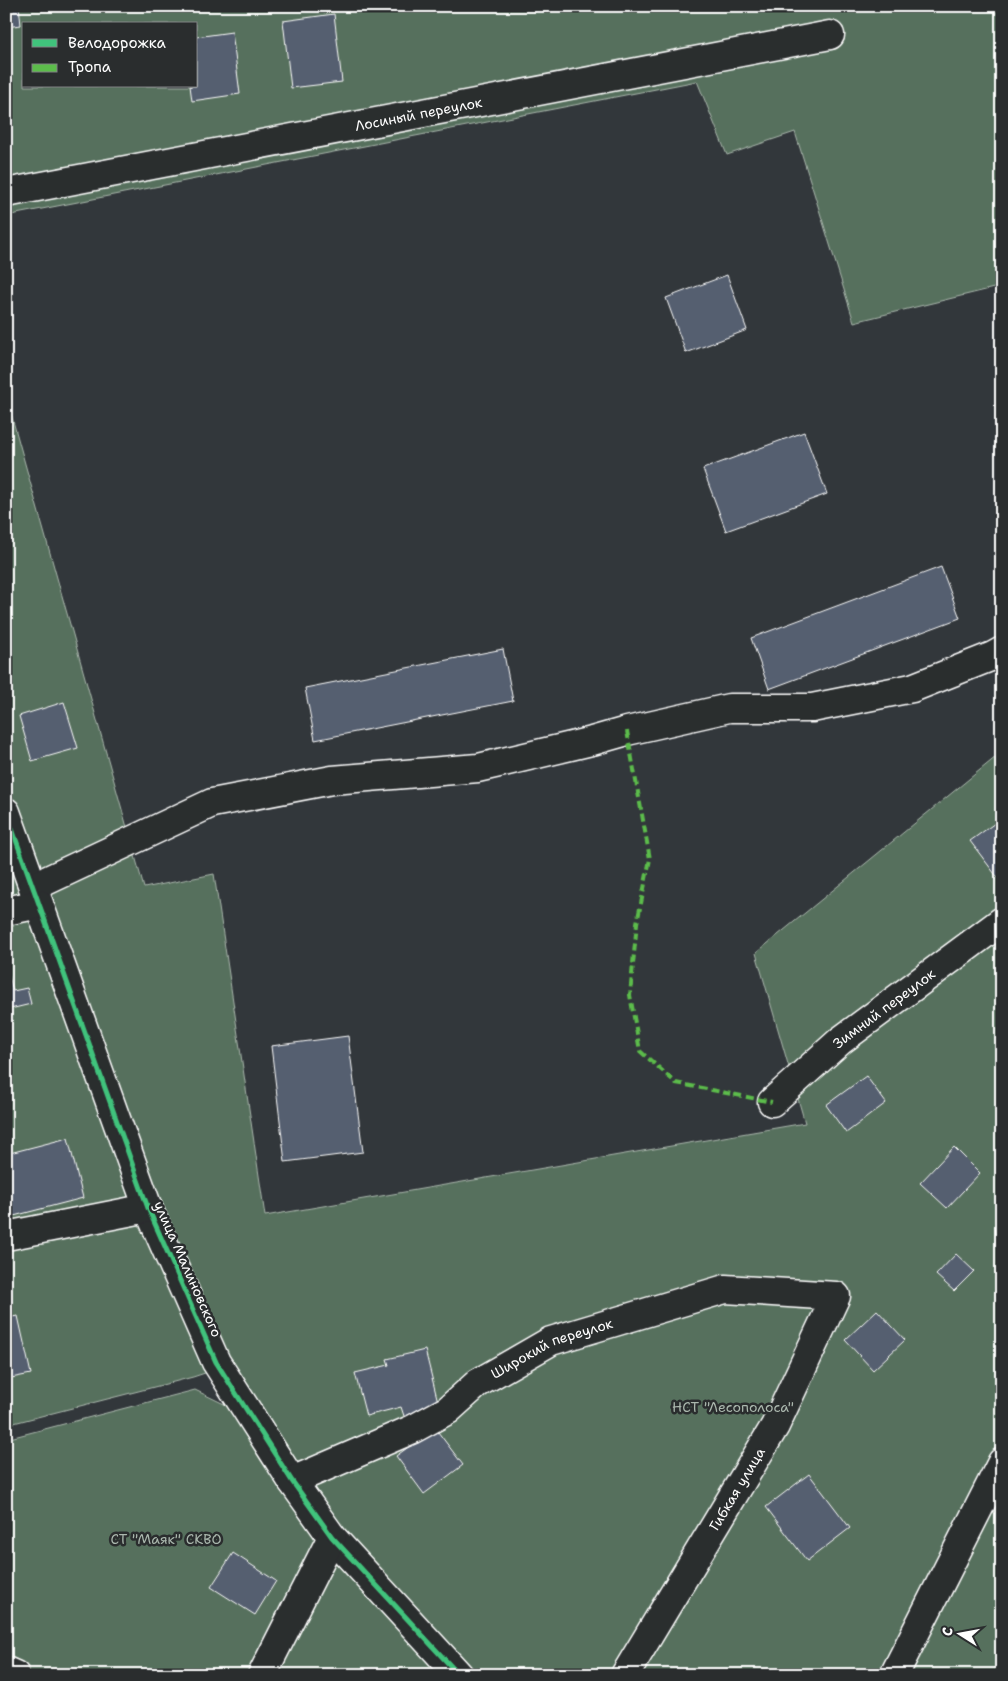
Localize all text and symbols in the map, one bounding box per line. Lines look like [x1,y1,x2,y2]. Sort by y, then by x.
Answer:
legend [22,22,198,88]
text: Велодорожка [68,33,167,53]
text: Тропа [68,57,112,77]
street label: Лосиный переулок [353,93,484,135]
street label: Зимний переулок [829,964,939,1052]
street label: улица Малиновского [150,1198,226,1340]
street label: Широкий переулок [487,1314,615,1383]
park label: НСТ "Лесополоса" [672,1398,794,1416]
street label: Гибкая улица [705,1444,769,1534]
park label: СТ "Маяк" СКВО [110,1530,222,1548]
north arrow [936,1608,986,1658]
text: С [938,1626,957,1637]

